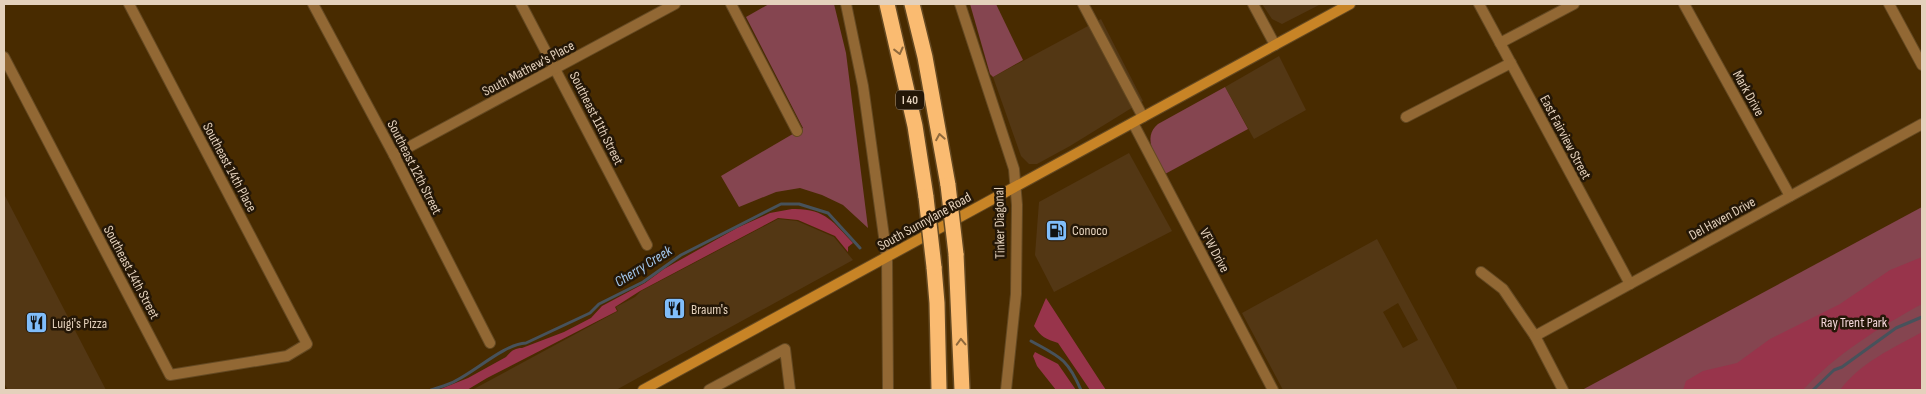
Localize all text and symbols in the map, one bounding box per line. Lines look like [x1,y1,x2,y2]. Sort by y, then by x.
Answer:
street label: South Mathew's Place [479,37,577,100]
one-way arrow [893,46,904,55]
street label: Mark Drive [1729,67,1768,119]
street label: Southeast 11th Street [566,69,627,168]
road number: I 40 [896,90,924,110]
street label: East Fairview Street [1536,92,1595,182]
street label: Southeast 12th Street [384,117,446,217]
street label: Southeast 14th Place [199,120,260,215]
one-way arrow [935,133,945,142]
street label: Tinker Diagonal [990,187,1009,259]
street label: South Sunnylane Road [874,189,974,254]
street label: Del Haven Drive [1686,193,1758,244]
fuel station icon: Conoco [1044,218,1068,242]
place label: Conoco [1072,222,1108,239]
street label: Southeast 14th Street [100,223,163,322]
street label: VFW Drive [1196,225,1233,275]
water label: Cherry Creek [611,241,676,291]
restaurant icon: Braum's [663,297,687,321]
place label: Braum's [691,301,728,318]
restaurant icon: Luigi's Pizza [24,311,48,335]
park label: Ray Trent Park [1821,314,1888,331]
place label: Luigi's Pizza [52,315,107,332]
one-way arrow [955,337,966,345]

